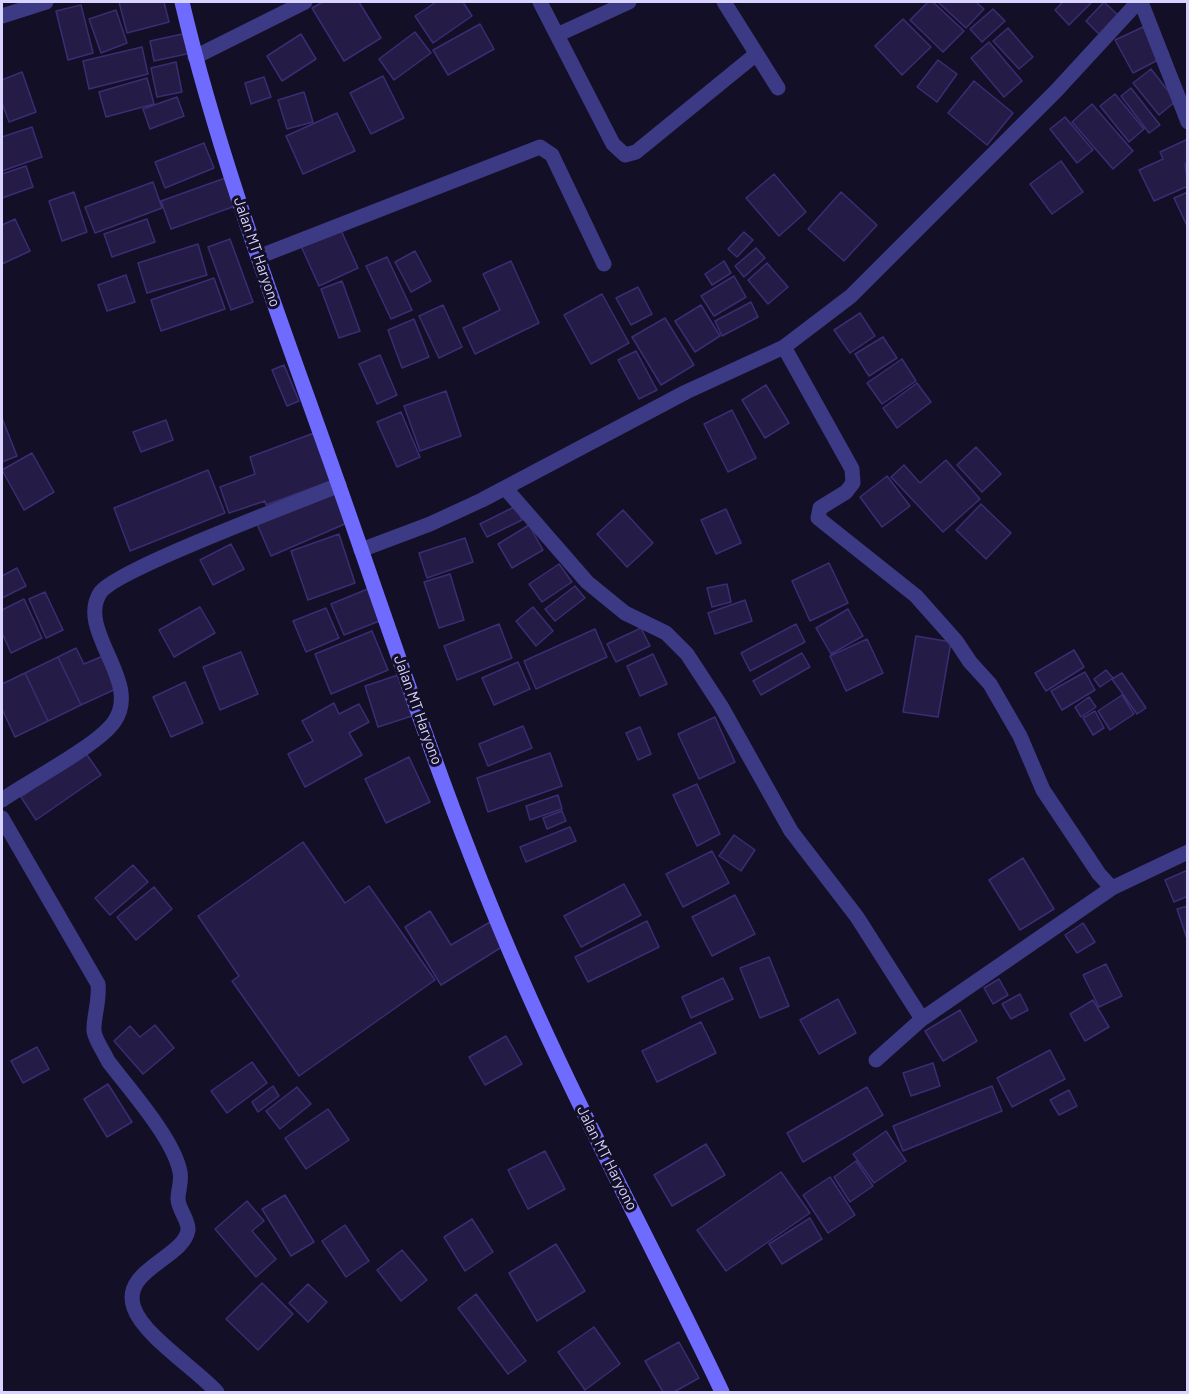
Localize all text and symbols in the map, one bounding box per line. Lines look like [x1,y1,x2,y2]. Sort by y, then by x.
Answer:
street label: Jalan MT Haryono [230,195,284,309]
street label: Jalan MT Haryono [390,653,446,767]
street label: Jalan MT Haryono [573,1103,641,1213]

